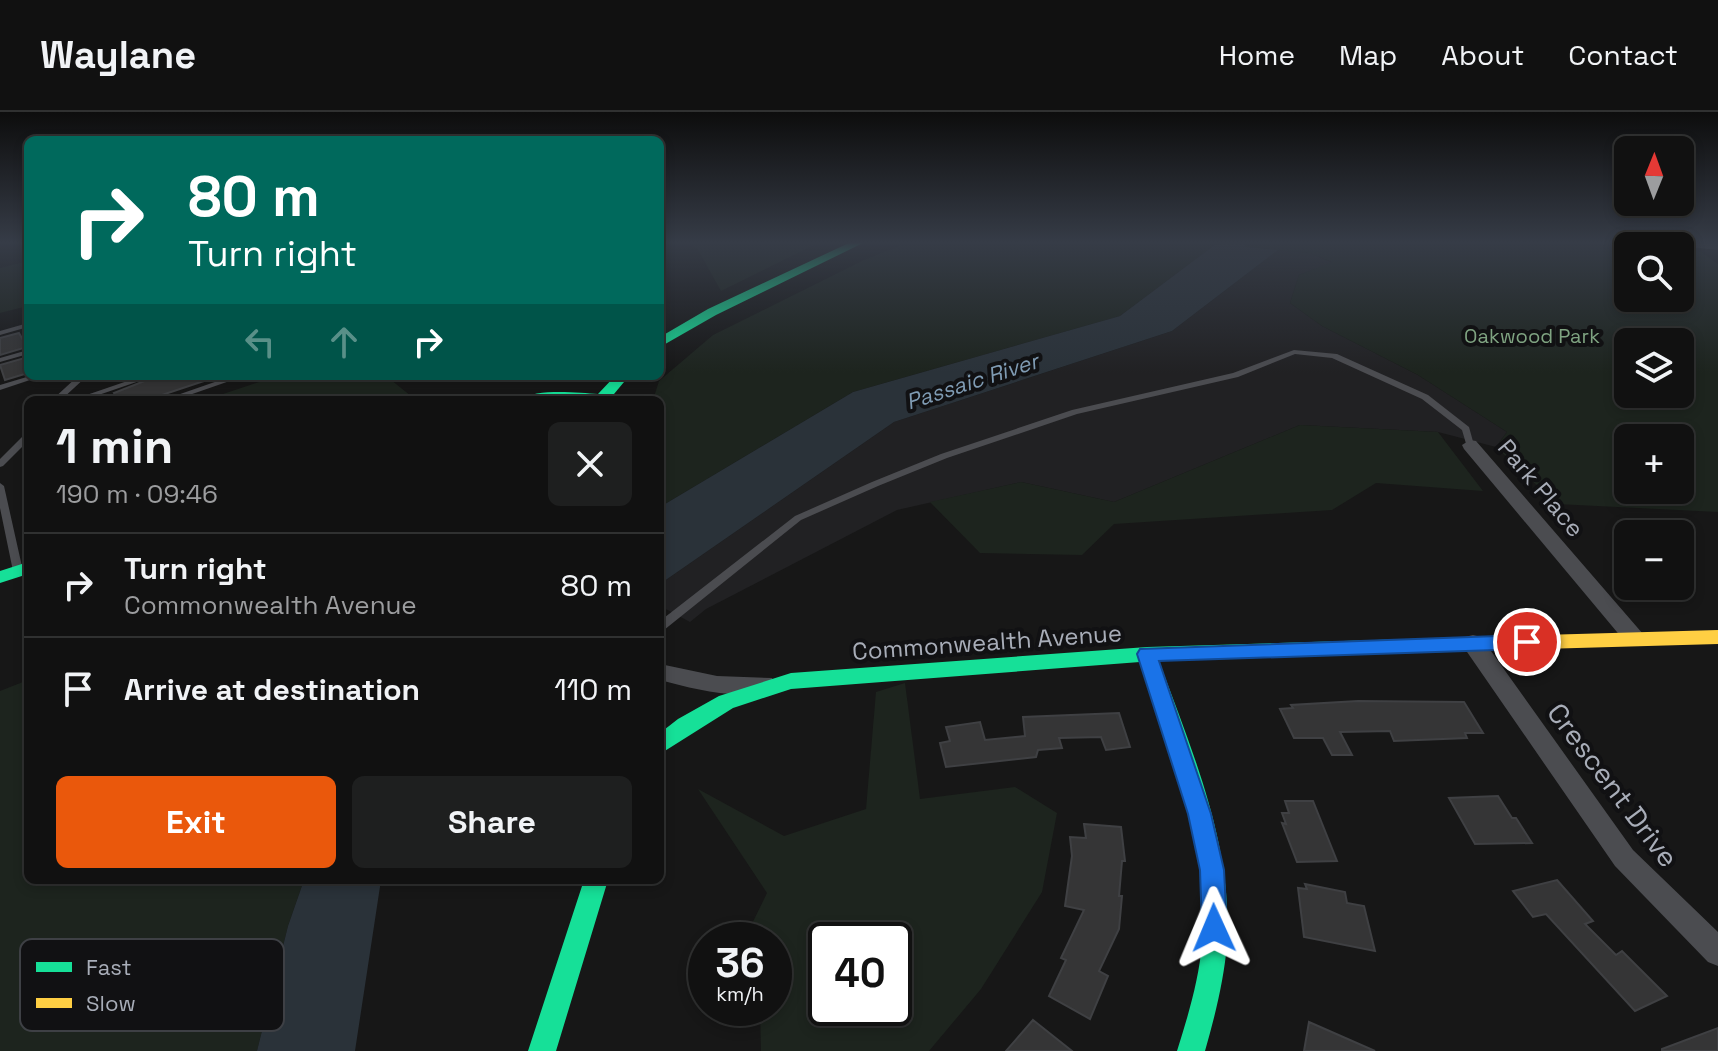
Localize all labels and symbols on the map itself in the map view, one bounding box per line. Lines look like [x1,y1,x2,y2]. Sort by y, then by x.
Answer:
north arrow [1614,136,1694,216]
park label: Oakwood Park [1464,323,1600,349]
water label: Passaic River [902,346,1044,416]
street label: Park Place [1491,433,1591,543]
pin [1493,608,1561,676]
street label: Commonwealth Avenue [851,617,1123,667]
street label: Crescent Drive [1539,696,1687,874]
position arrow [1172,886,1256,970]
speed limit sign: 40 [808,922,912,1026]
legend [20,939,284,1031]
text: Fast [86,953,132,981]
text: Slow [86,989,136,1017]

